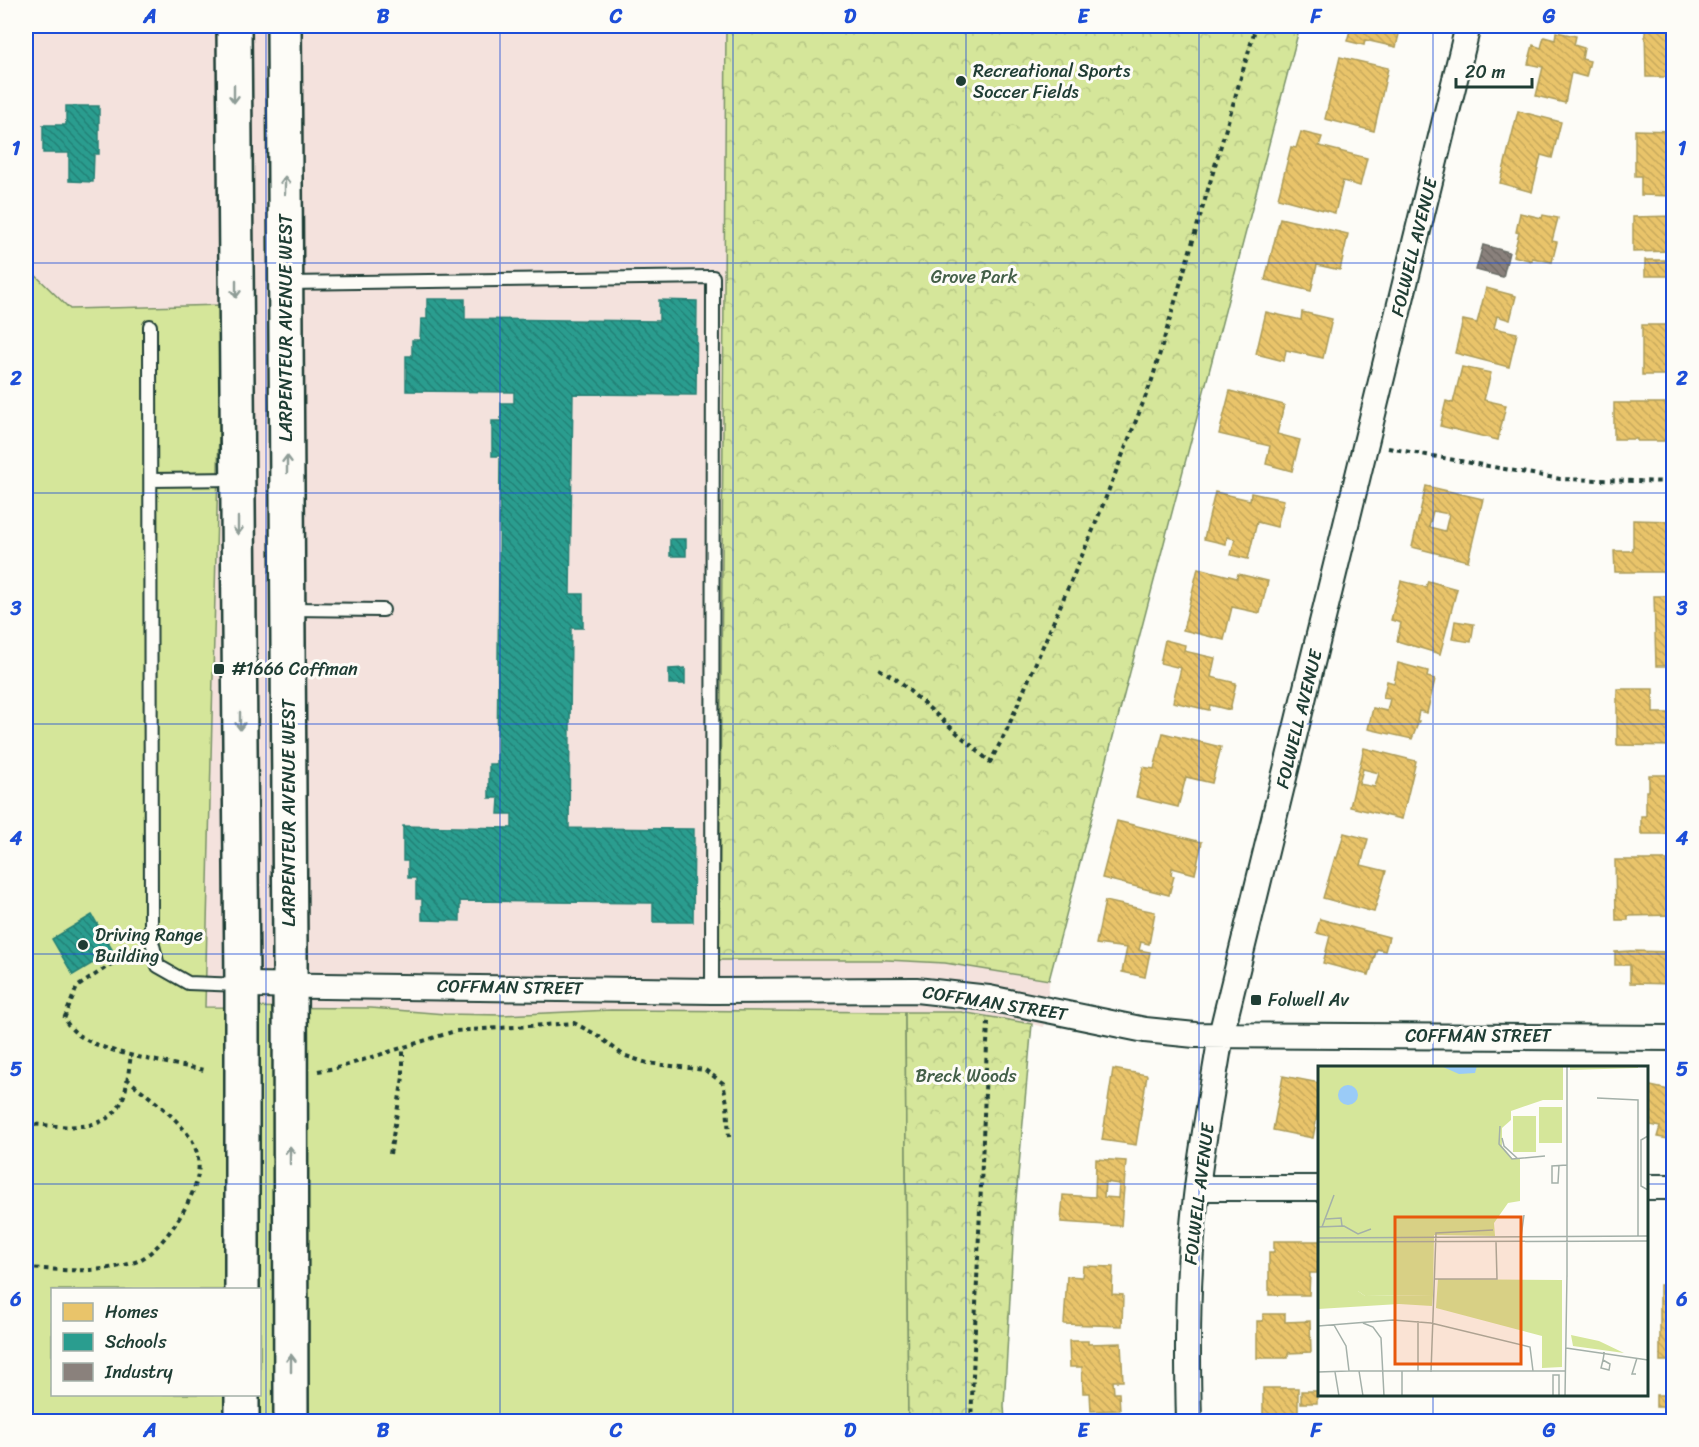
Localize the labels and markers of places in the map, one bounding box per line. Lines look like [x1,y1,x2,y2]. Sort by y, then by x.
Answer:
place label: Recreational Sports Soccer Fields [973,55,1131,108]
marker: Recreational Sports Soccer Fields [954,74,968,88]
place label: #1666 Coffman [231,653,358,685]
marker: #1666 Coffman [212,662,226,676]
place label: Driving Range Building [95,919,203,972]
marker: Driving Range Building [76,938,90,952]
place label: Folwell Av [1268,984,1350,1016]
marker: Folwell Av [1249,993,1263,1007]

